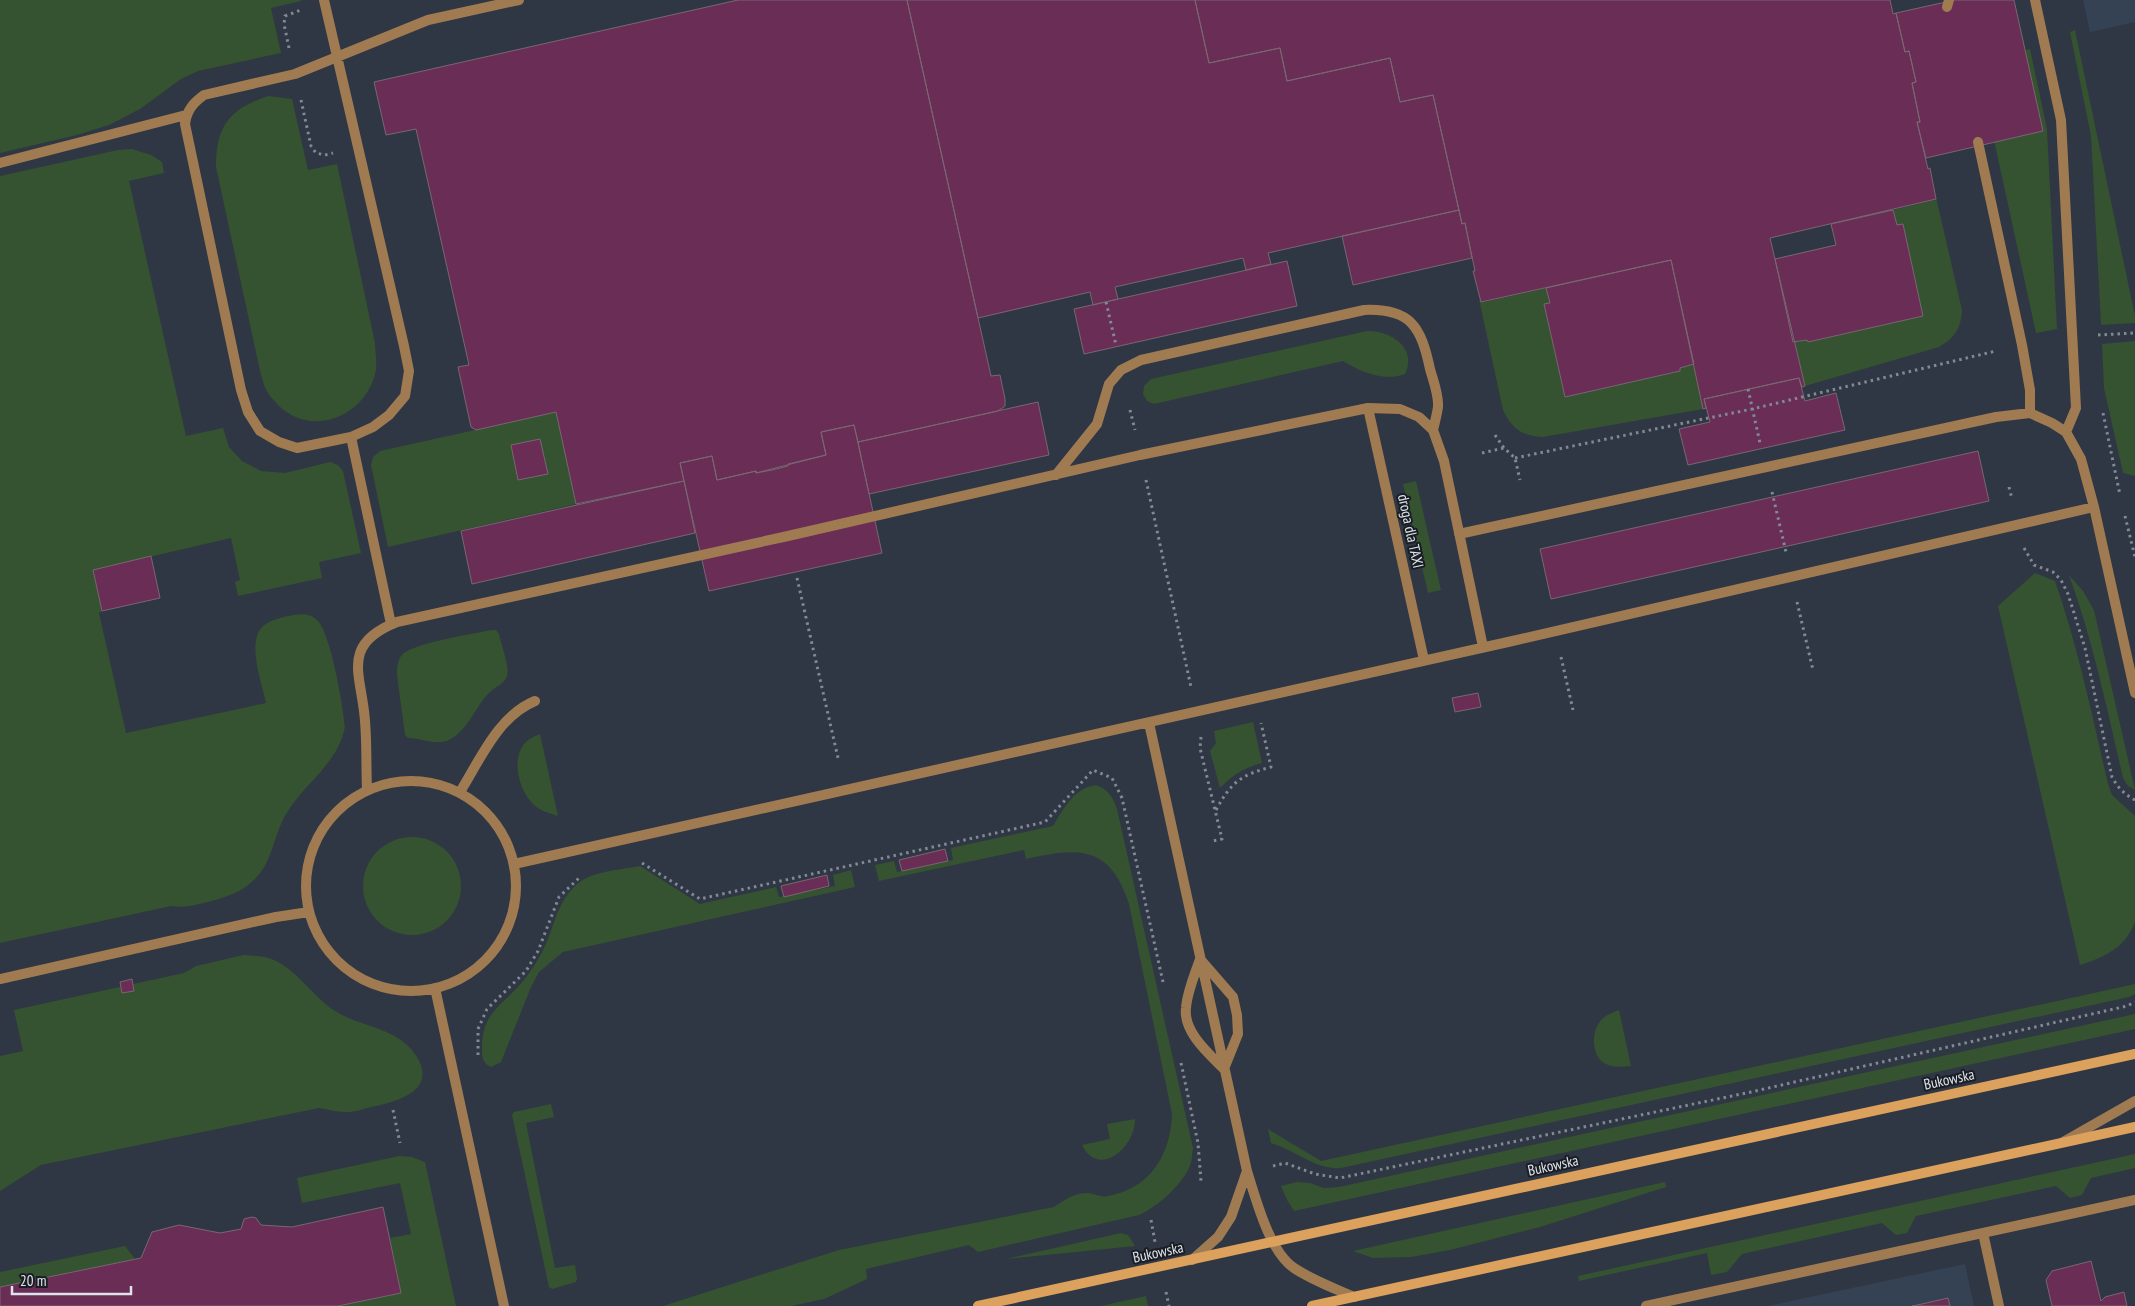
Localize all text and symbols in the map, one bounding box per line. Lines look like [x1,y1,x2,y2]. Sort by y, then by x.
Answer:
street label: droga dla TAXI [1394,492,1428,570]
street label: Bukowska [1922,1064,1976,1094]
street label: Bukowska [1526,1150,1580,1180]
street label: Bukowska [1131,1237,1185,1267]
scale bar [12,1264,131,1296]
text: 20 m [20,1271,46,1290]

